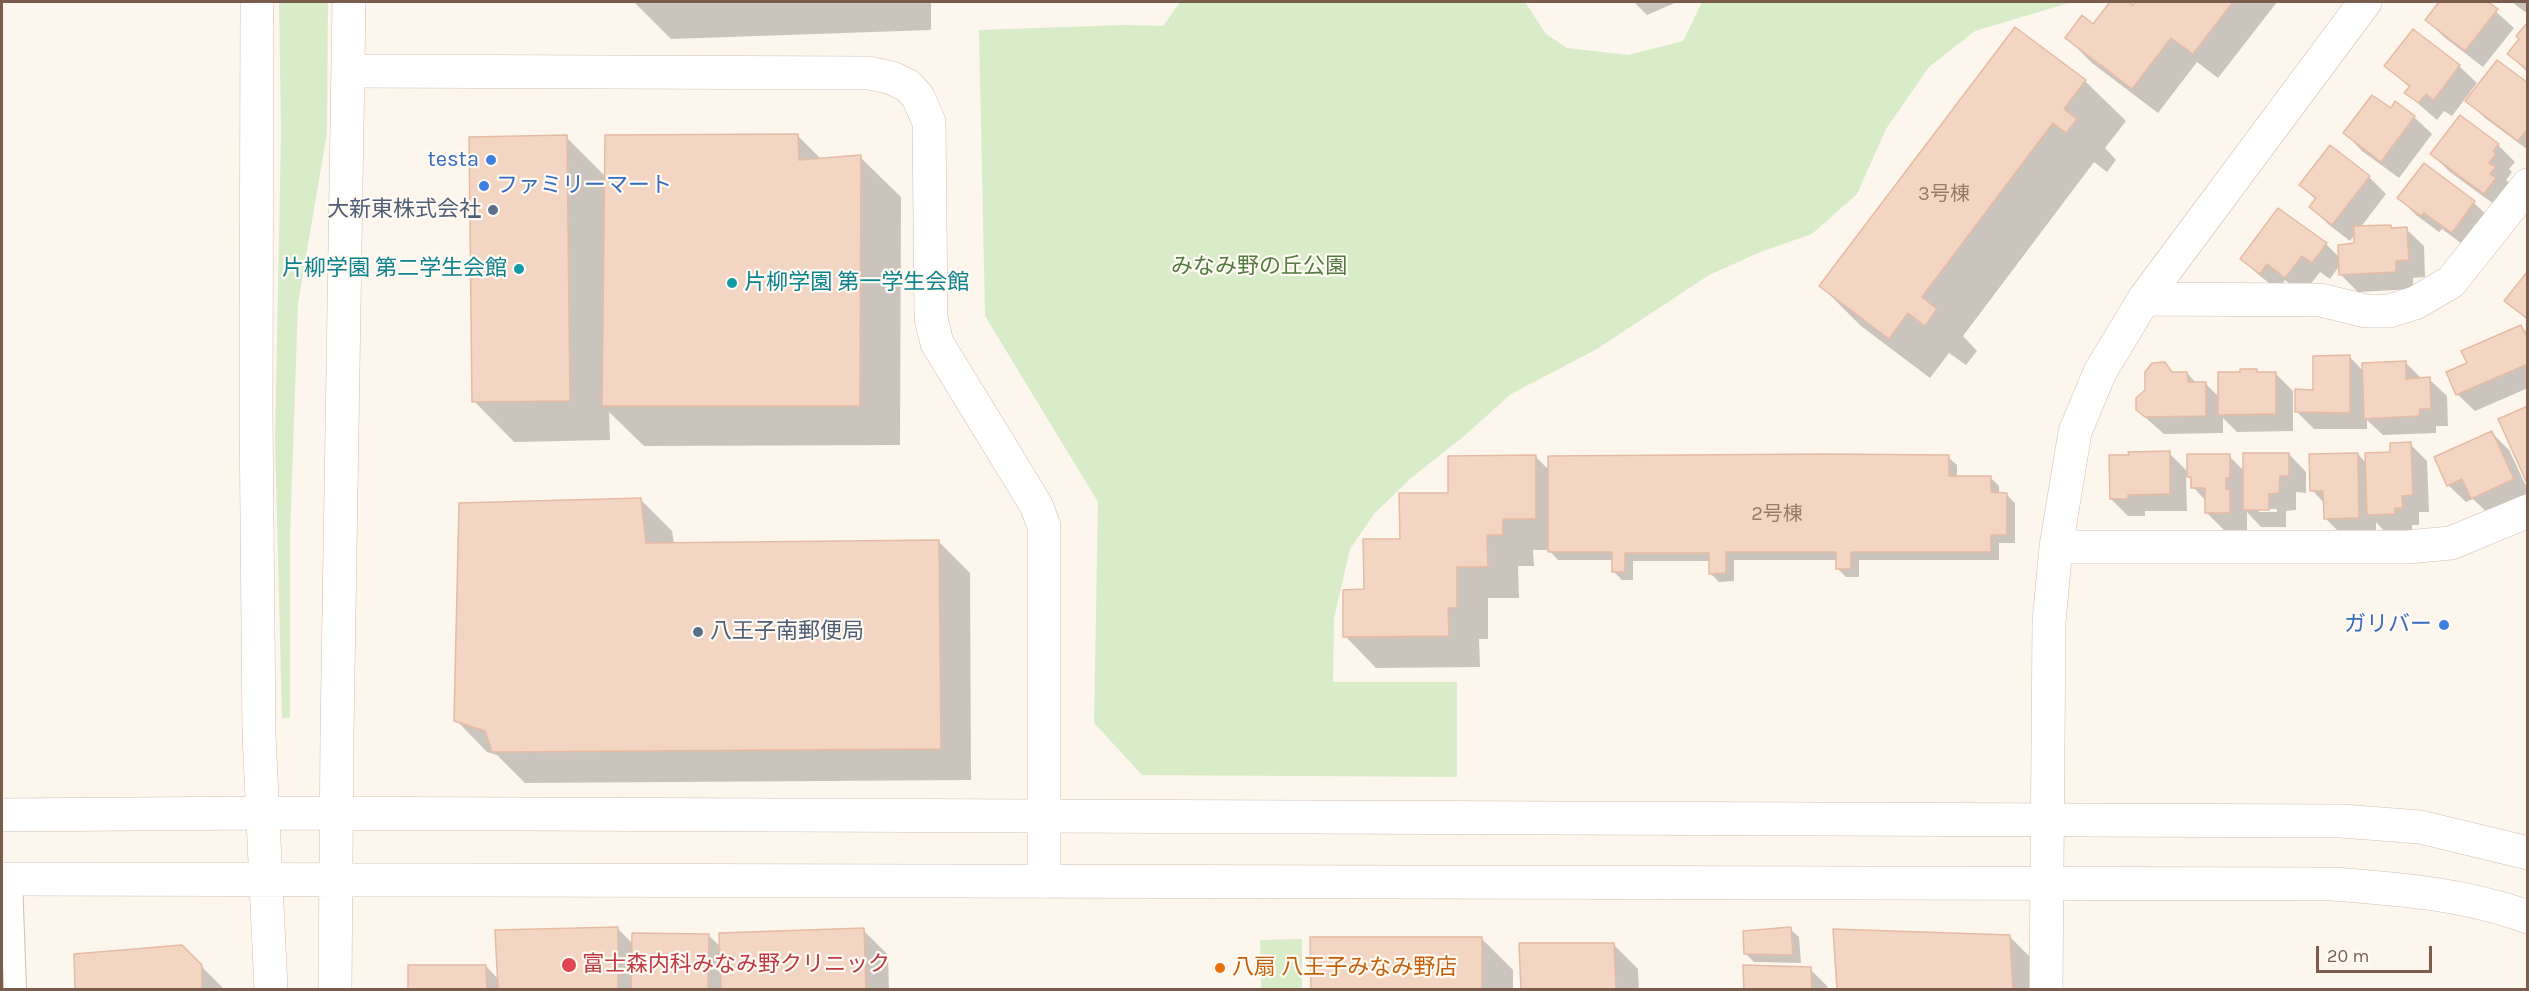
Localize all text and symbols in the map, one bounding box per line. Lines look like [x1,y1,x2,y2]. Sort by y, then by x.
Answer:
place label: testa [427,147,479,173]
marker: testa [484,153,498,167]
place label: ファミリーマート [496,173,672,199]
marker: ファミリーマート [477,179,491,193]
house number: 3号棟 [1918,182,1970,206]
place label: 大新東株式会社 [327,197,481,223]
marker: 大新東株式会社 [486,203,500,217]
park label: みなみ野の丘公園 [1171,254,1347,280]
place label: 片柳学園 第二学生会館 [282,256,507,282]
marker: 片柳学園 第二学生会館 [512,262,526,276]
place label: 片柳学園 第一学生会館 [744,270,969,296]
marker: 片柳学園 第一学生会館 [725,276,739,290]
house number: 2号棟 [1751,502,1803,526]
place label: ガリバー [2344,612,2432,638]
marker: ガリバー [2437,618,2451,632]
place label: 八王子南郵便局 [710,619,864,645]
marker: 八王子南郵便局 [691,625,705,639]
scale bar [2319,934,2434,972]
text: 20 m [2327,945,2369,967]
place label: 富士森内科みなみ野クリニック [582,952,890,978]
place label: 八扇 八王子みなみ野店 [1232,955,1457,981]
marker: 富士森内科みなみ野クリニック [560,956,578,974]
marker: 八扇 八王子みなみ野店 [1213,961,1227,975]

